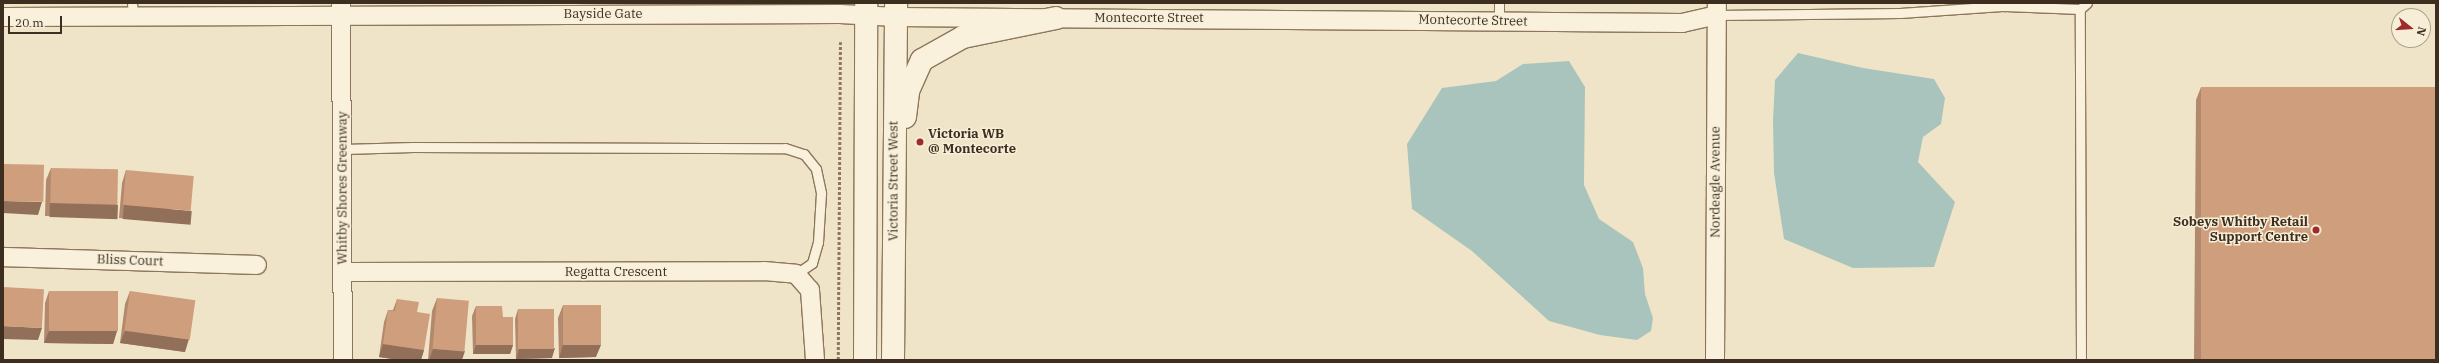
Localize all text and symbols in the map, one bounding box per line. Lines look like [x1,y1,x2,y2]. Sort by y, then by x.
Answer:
street label: Bayside Gate [564,6,642,22]
scale bar [10,8,64,34]
north arrow [2391,8,2431,48]
street label: Montecorte Street [1094,10,1204,26]
street label: Montecorte Street [1418,12,1528,30]
text: 20 m [15,15,44,30]
text: N [2414,25,2429,37]
street label: Whitby Shores Greenway [335,111,351,265]
street label: Victoria Street West [886,121,902,241]
street label: Nordeagle Avenue [1708,126,1724,238]
place label: Victoria WB @ Montecorte [928,127,1016,158]
marker: Victoria WB @ Montecorte [915,137,925,147]
place label: Sobeys Whitby Retail Support Centre [2173,215,2308,246]
marker: Sobeys Whitby Retail Support Centre [2311,225,2321,235]
street label: Bliss Court [97,252,163,270]
street label: Regatta Crescent [565,264,667,280]

